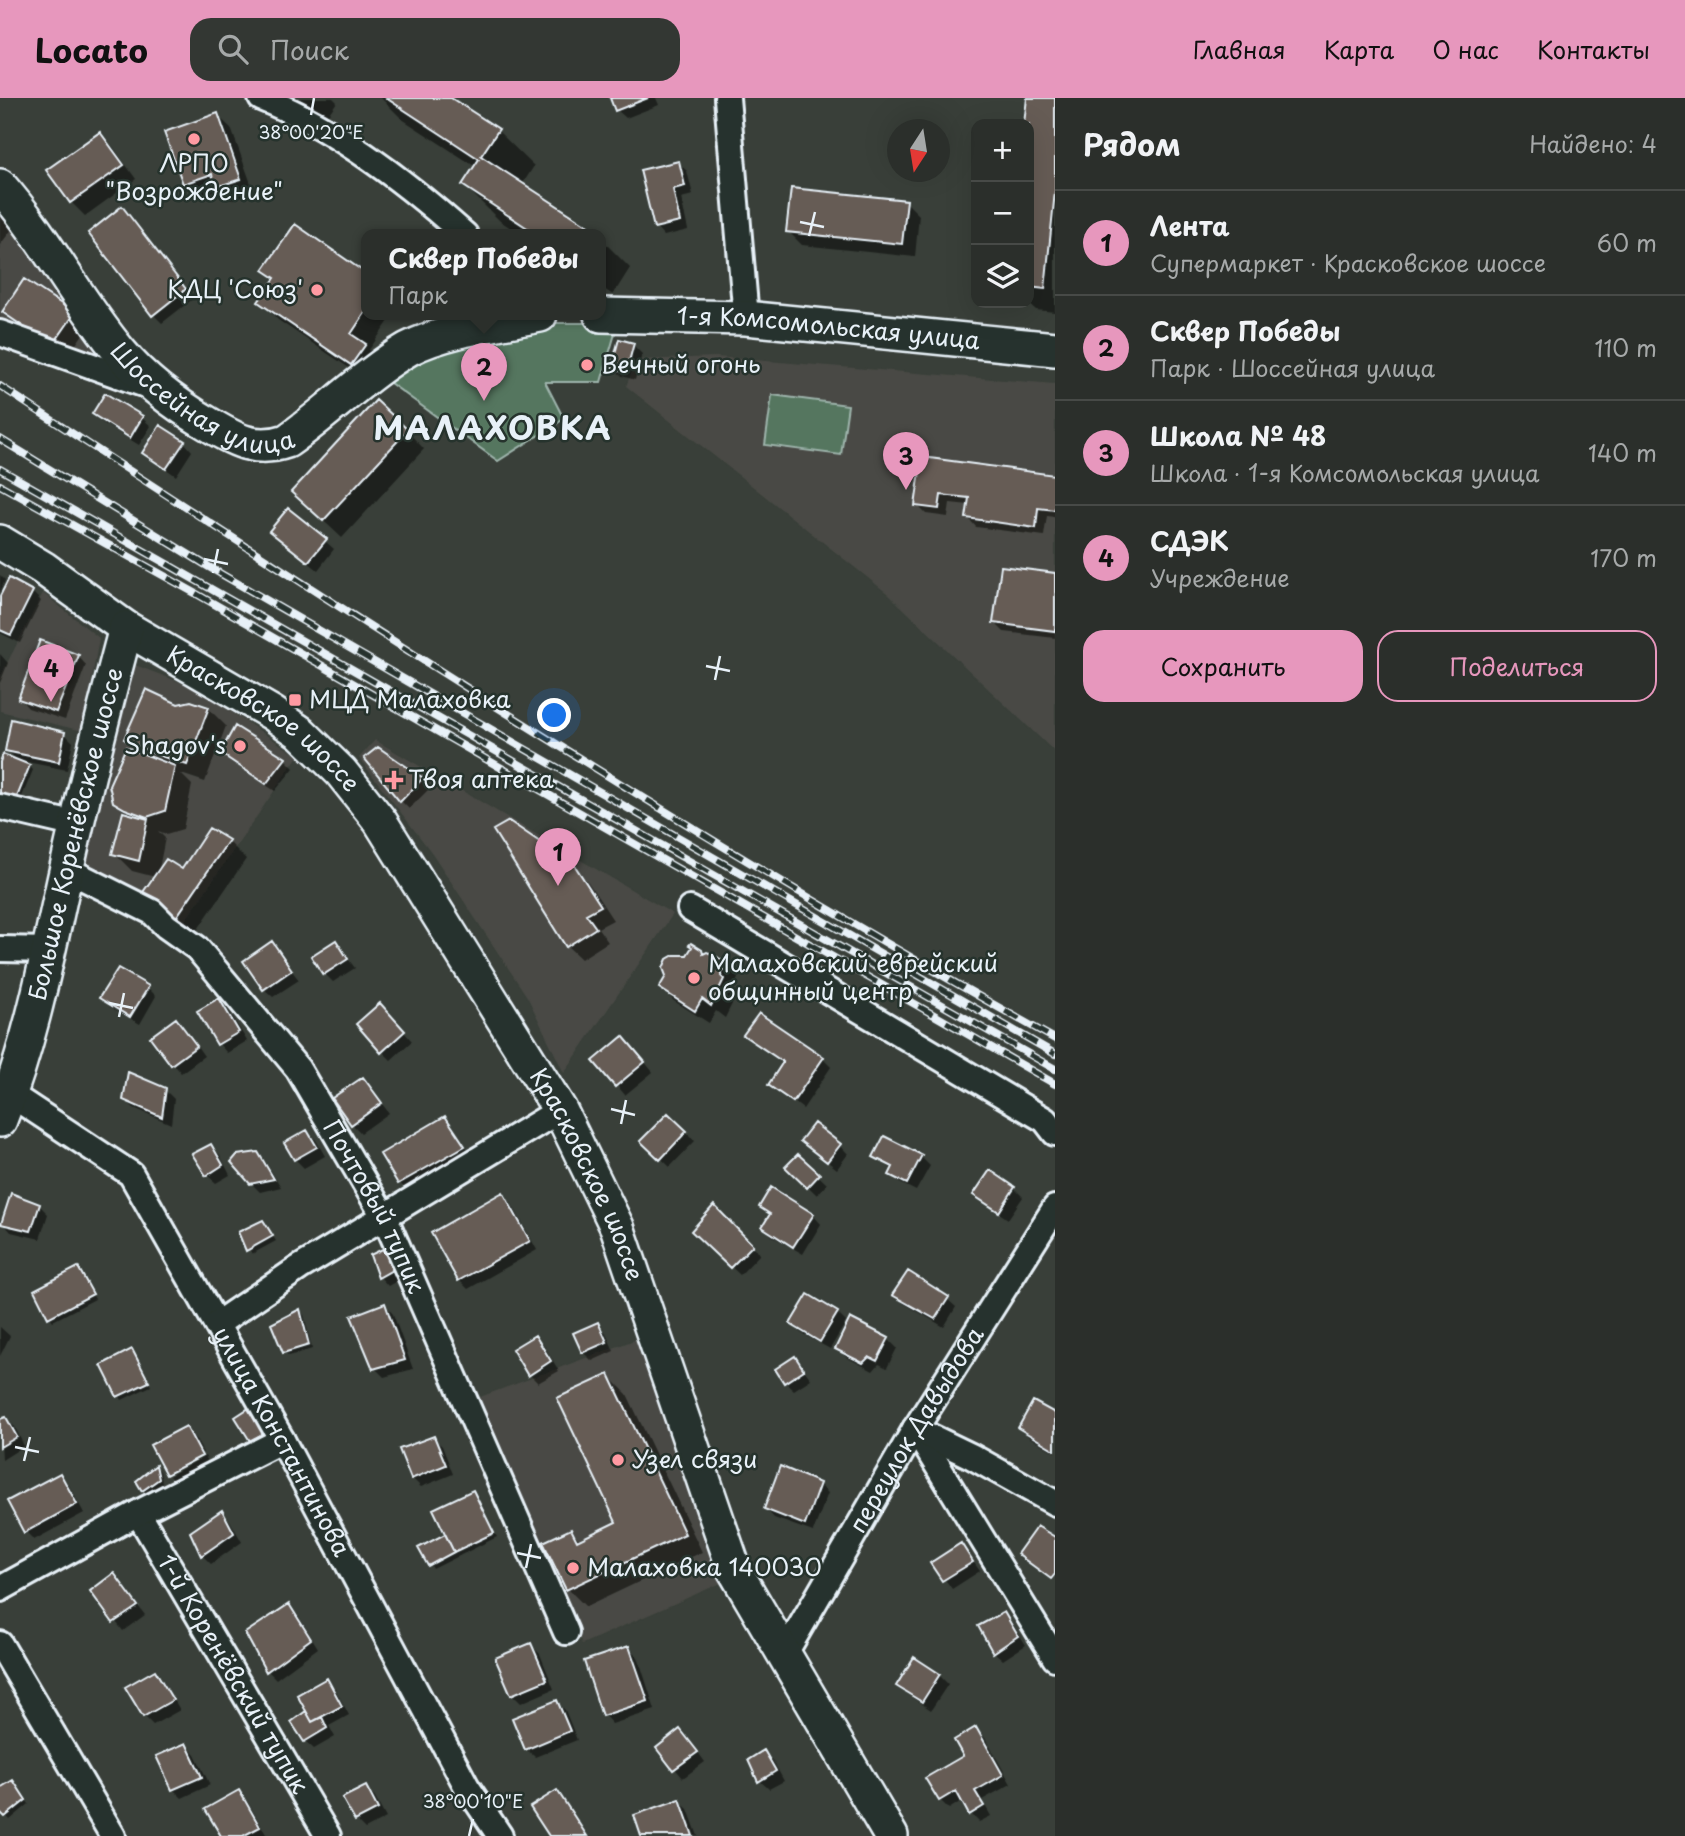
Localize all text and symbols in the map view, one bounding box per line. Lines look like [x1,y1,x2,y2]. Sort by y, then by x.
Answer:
search box [190,18,680,81]
text: Locato [35,24,148,74]
icon: search [214,30,252,68]
text: Поиск [270,30,349,69]
text: Главная [1193,31,1286,67]
text: Карта [1324,31,1394,67]
text: О нас [1432,31,1499,67]
text: Контакты [1537,31,1650,67]
text: 38°00'20"E [258,118,364,145]
north arrow [887,119,950,182]
map controls [971,119,1034,308]
button: + [971,119,1034,182]
text: Рядом [1083,121,1181,166]
text: Найдено: 4 [1529,126,1657,161]
marker: ЛРПО "Возрождение" [186,131,202,147]
place label: ЛРПО "Возрождение" [105,144,283,208]
button: − [971,182,1034,245]
text: Лента [1150,206,1230,245]
text: 1 [1101,225,1112,260]
text: 60 m [1597,225,1657,260]
popup [361,229,606,320]
text: Сквер Победы [388,238,579,277]
button: layers [971,245,1034,308]
text: Супермаркет · Красковское шоссе [1150,245,1546,280]
place label: КДЦ 'Союз' [167,270,303,306]
text: Парк [388,277,448,312]
marker: КДЦ 'Союз' [309,282,325,298]
street label: 1-я Комсомольская улица [677,297,982,357]
text: Сквер Победы [1150,311,1340,350]
text: 2 [1098,330,1114,365]
text: 110 m [1595,330,1657,365]
street label: Шоссейная улица [103,333,299,462]
pin: 2 [461,343,507,401]
place label: Вечный огонь [601,345,760,381]
text: Парк · Шоссейная улица [1150,350,1435,385]
marker: Вечный огонь [579,357,595,373]
district label: МАЛАХОВКА [373,403,613,451]
text: Школа № 48 [1150,416,1326,455]
pin: 3 [883,432,929,490]
text: 3 [1098,435,1114,470]
text: 140 m [1588,435,1657,470]
text: Школа · 1-я Комсомольская улица [1150,455,1539,490]
text: СДЭК [1150,521,1229,560]
text: 4 [1098,540,1114,575]
text: 170 m [1590,540,1657,575]
text: Учреждение [1150,560,1290,595]
button: Сохранить [1083,630,1363,702]
button: Поделиться [1377,630,1657,702]
street label: Красковское шоссе [161,636,370,799]
pin: 4 [28,644,74,702]
street label: Большое Коренёвское шоссе [18,663,131,1004]
place label: МЦД Малаховка [309,680,511,716]
marker: МЦД Малаховка [287,692,303,708]
your location [537,698,571,732]
place label: Shagov's [124,726,226,762]
marker: Shagov's [232,738,248,754]
place label: Твоя аптека [408,760,554,796]
marker: Твоя аптека [386,772,402,788]
pin: 1 [535,828,581,886]
place label: Малаховский еврейский общинный центр [708,944,998,1008]
marker: Малаховский еврейский общинный центр [686,970,702,986]
street label: Красковское шоссе [522,1061,654,1285]
street label: Почтовый тупик [315,1112,436,1299]
street label: улица Константинова [205,1319,361,1562]
street label: переулок Давыдова [839,1319,991,1539]
place label: Узел связи [632,1440,757,1476]
marker: Узел связи [610,1452,626,1468]
street label: 1-й Коренёвский тупик [150,1547,319,1800]
place label: Малаховка 140030 [587,1548,822,1584]
marker: Малаховка 140030 [565,1560,581,1576]
text: 38°00'10"E [423,1787,523,1814]

